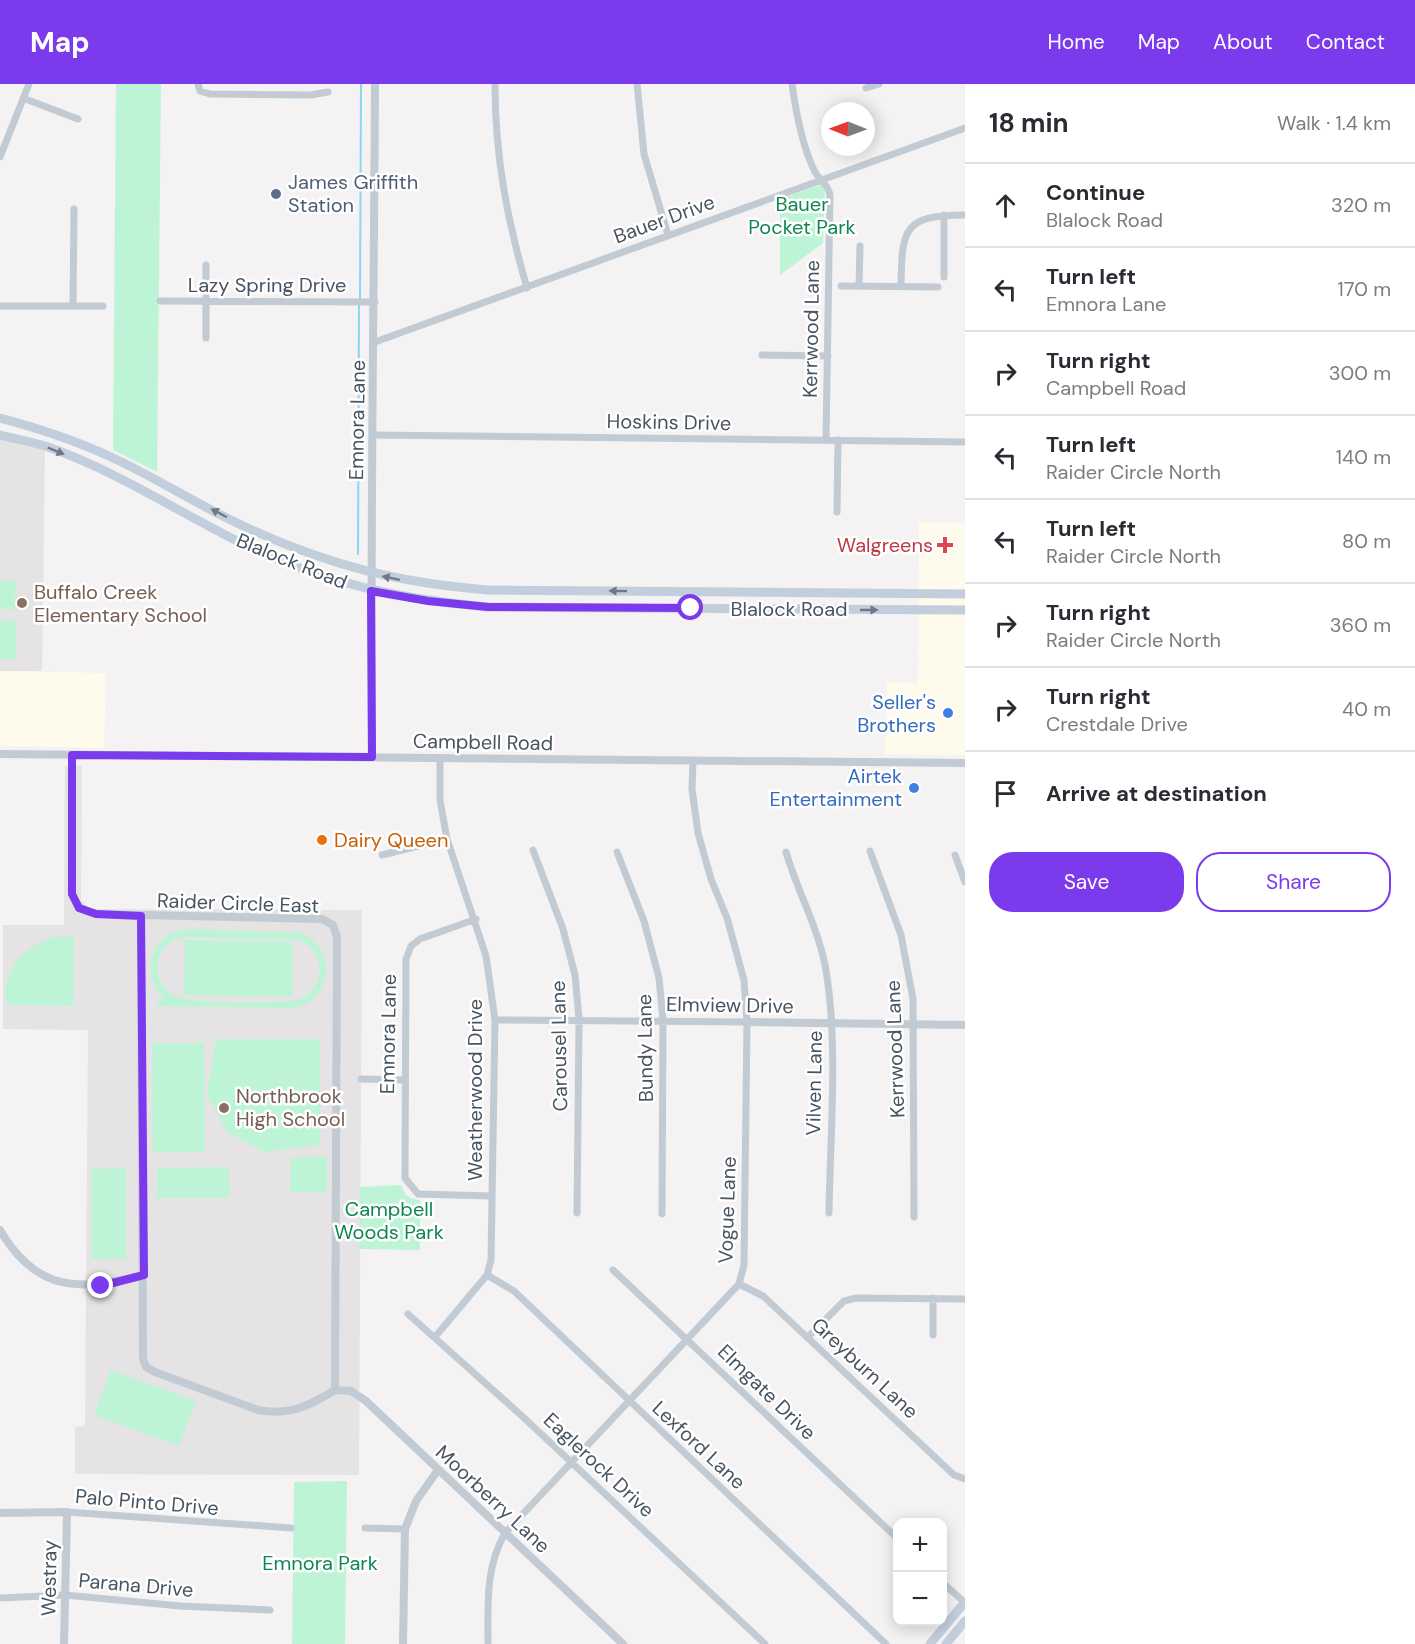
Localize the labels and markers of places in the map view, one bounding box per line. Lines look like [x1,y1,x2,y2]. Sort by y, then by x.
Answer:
place label: James Griffith Station [288,169,418,218]
marker: James Griffith Station [269,187,283,201]
place label: Walgreens [837,532,933,558]
marker: Walgreens [938,538,952,552]
place label: Buffalo Creek Elementary School [34,579,207,628]
marker: Buffalo Creek Elementary School [15,596,29,610]
place label: Seller's Brothers [857,689,936,738]
marker: Seller's Brothers [941,706,955,720]
place label: Airtek Entertainment [769,763,902,812]
marker: Airtek Entertainment [907,781,921,795]
place label: Dairy Queen [334,827,448,853]
marker: Dairy Queen [315,833,329,847]
place label: Northbrook High School [236,1083,345,1132]
marker: Northbrook High School [217,1101,231,1115]

